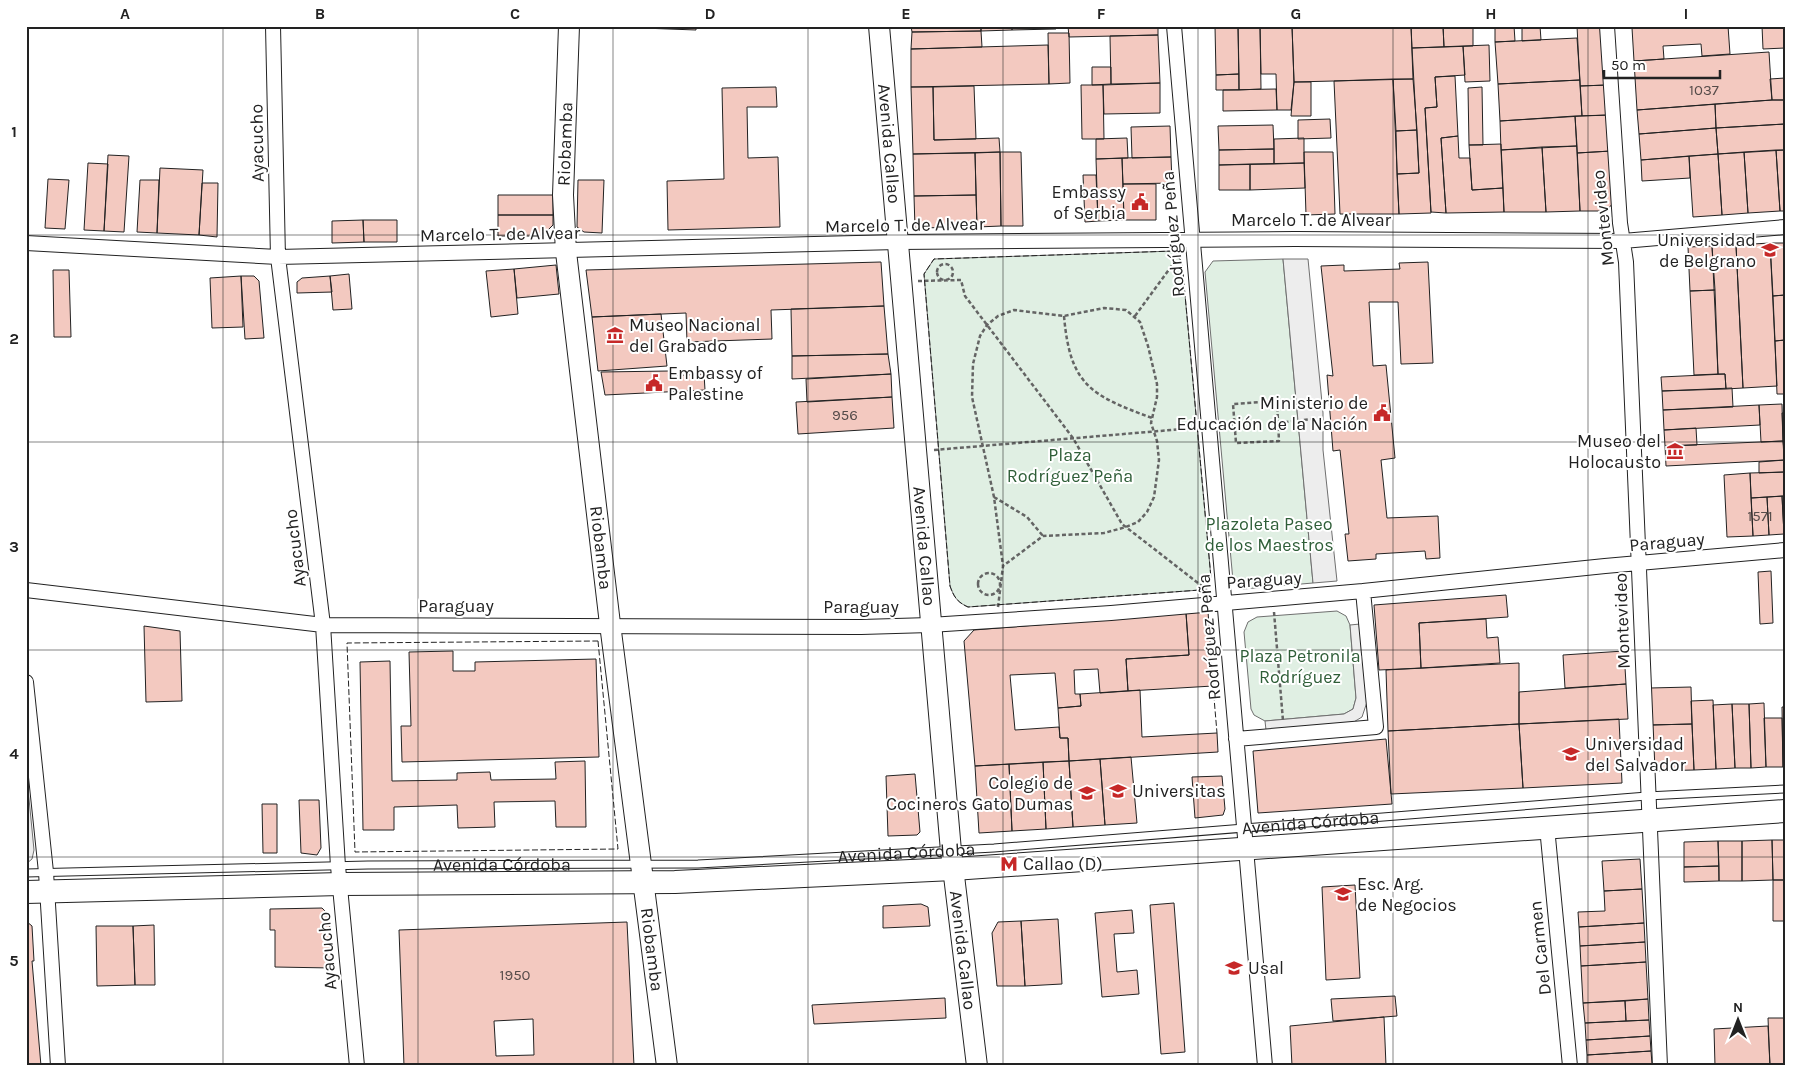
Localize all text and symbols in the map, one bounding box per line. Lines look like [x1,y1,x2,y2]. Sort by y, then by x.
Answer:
text: A [120,4,130,23]
text: B [315,4,325,23]
text: C [510,4,520,23]
text: D [705,4,716,23]
text: E [901,4,911,23]
text: F [1097,4,1106,23]
text: G [1291,4,1301,23]
text: H [1485,4,1497,23]
text: I [1684,4,1688,23]
scale bar [1604,48,1720,80]
text: 50 m [1611,56,1646,74]
house number: 1037 [1689,81,1719,99]
street label: Avenida Callao [873,83,905,204]
street label: Riobamba [553,102,577,186]
street label: Ayacucho [245,104,269,182]
text: 1 [11,122,17,141]
street label: Montevideo [1587,169,1619,267]
street label: Rodríguez Peña [1157,170,1189,298]
place label: Embassy of Serbia [1052,181,1127,224]
public building icon: Embassy of Serbia [1130,192,1150,212]
street label: Marcelo T. de Alvear [1231,209,1392,231]
street label: Marcelo T. de Alvear [825,213,986,237]
street label: Marcelo T. de Alvear [420,222,581,246]
place label: Universidad de Belgrano [1657,229,1756,272]
school or university icon: Universidad de Belgrano [1760,240,1780,260]
place label: Museo Nacional del Grabado [629,314,760,357]
museum icon: Museo Nacional del Grabado [605,325,625,345]
text: 2 [9,329,19,348]
place label: Embassy of Palestine [668,362,764,405]
public building icon: Embassy of Palestine [644,373,664,393]
place label: Ministerio de Educación de la Nación [1177,392,1368,435]
public building icon: Ministerio de Educación de la Nación [1372,403,1392,423]
house number: 956 [832,406,858,424]
place label: Museo del Holocausto [1568,430,1661,473]
museum icon: Museo del Holocausto [1665,441,1685,461]
park label: Plaza Rodríguez Peña [1007,444,1133,487]
street label: Avenida Callao [908,485,941,607]
street label: Riobamba [585,505,617,591]
house number: 1571 [1747,507,1773,525]
street label: Ayacucho [279,508,311,588]
park label: Plazoleta Paseo de los Maestros [1204,513,1334,556]
street label: Paraguay [1628,528,1706,556]
text: 3 [9,537,19,556]
street label: Paraguay [1226,566,1303,594]
street label: Rodríguez Peña [1193,573,1225,701]
street label: Montevideo [1609,573,1635,669]
street label: Paraguay [418,595,494,617]
street label: Paraguay [823,596,899,618]
park label: Plaza Petronila Rodríguez [1239,645,1361,688]
place label: Universidad del Salvador [1585,733,1687,776]
text: 4 [9,744,19,763]
school or university icon: Universidad del Salvador [1561,744,1581,764]
place label: Colegio de Cocineros Gato Dumas [886,772,1073,815]
place label: Universitas [1132,780,1226,802]
school or university icon: Universitas [1108,781,1128,801]
school or university icon: Colegio de Cocineros Gato Dumas [1077,783,1097,803]
street label: Avenida Córdoba [1241,806,1380,839]
street label: Avenida Córdoba [837,838,976,867]
street label: Avenida Córdoba [433,853,571,876]
place label: Callao (D) [1023,853,1103,875]
metro station icon: Callao (D) [999,854,1019,874]
place label: Esc. Arg. de Negocios [1357,873,1457,916]
school or university icon: Esc. Arg. de Negocios [1333,884,1353,904]
street label: Avenida Callao [945,889,981,1011]
street label: Del Carmen [1524,900,1556,996]
street label: Riobamba [636,906,668,993]
street label: Ayacucho [313,911,341,991]
text: 5 [9,951,19,970]
place label: Usal [1248,957,1284,979]
school or university icon: Usal [1224,958,1244,978]
house number: 1950 [499,966,531,984]
north arrow [1714,994,1764,1044]
text: N [1733,999,1743,1016]

